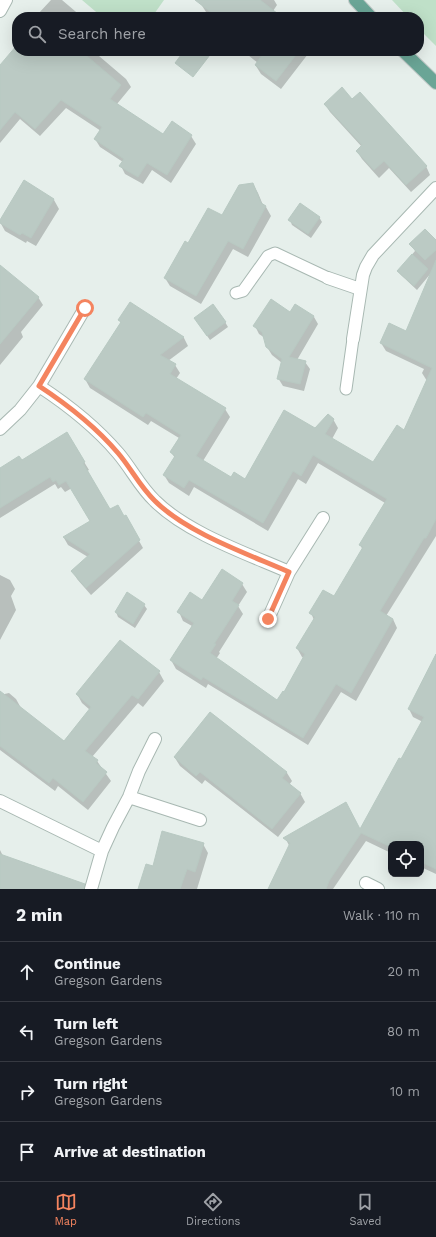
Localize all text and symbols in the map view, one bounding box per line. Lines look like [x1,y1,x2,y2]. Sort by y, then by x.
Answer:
search box [12,12,424,56]
icon: search [26,23,48,45]
text: Search here [58,25,146,43]
route start [76,299,94,317]
route end [259,610,277,628]
map controls [388,841,424,877]
button: locate [388,841,424,877]
text: 2 min [16,905,62,925]
text: Walk · 110 m [343,908,420,923]
text: Continue [54,955,121,973]
icon: ahead [16,961,38,983]
text: 20 m [388,964,420,979]
text: Gregson Gardens [54,973,162,988]
text: Turn left [54,1015,118,1033]
icon: left [16,1021,38,1043]
text: 80 m [387,1024,420,1039]
text: Gregson Gardens [54,1033,162,1048]
text: Turn right [54,1075,127,1093]
icon: right [16,1081,38,1103]
text: 10 m [390,1084,420,1099]
text: Gregson Gardens [54,1093,162,1108]
icon: arrive [16,1141,38,1163]
text: Arrive at destination [54,1143,206,1161]
tab: Map [55,1191,77,1228]
tab: Directions [186,1191,240,1228]
tab: Saved [349,1191,381,1228]

